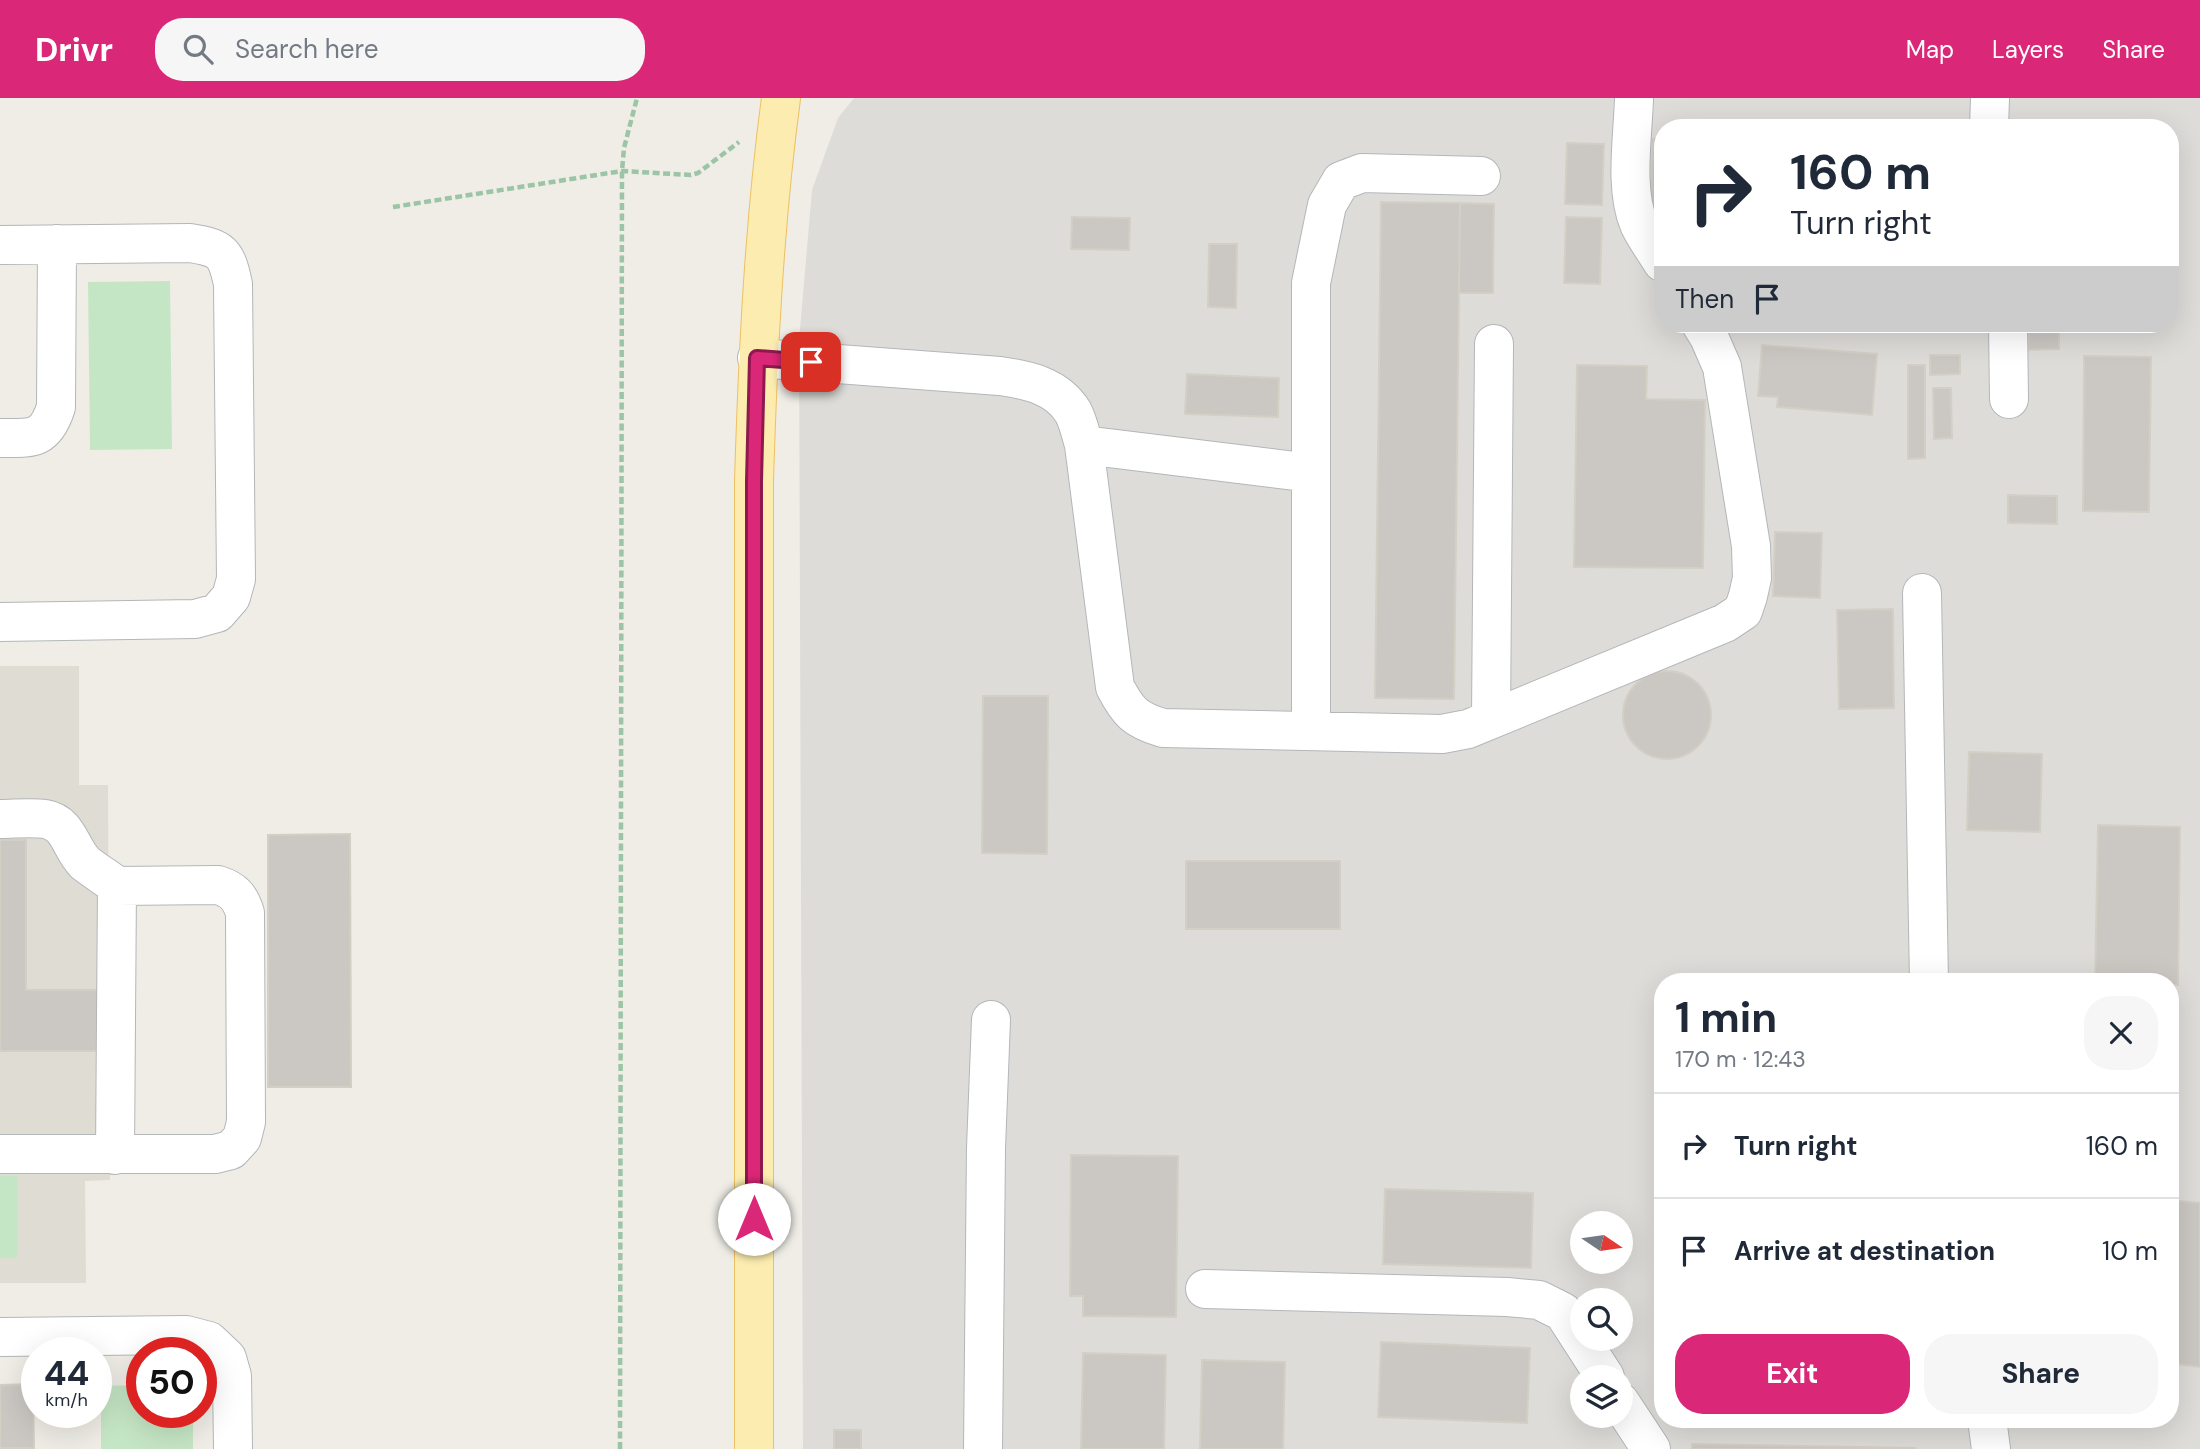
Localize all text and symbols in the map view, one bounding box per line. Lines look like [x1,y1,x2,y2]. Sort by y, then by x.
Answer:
search box [155,18,645,81]
text: Drivr [35,28,113,71]
icon: search [179,30,217,68]
text: Search here [235,32,378,66]
text: Map [1906,34,1954,65]
text: Layers [1992,34,2064,65]
text: Share [2102,34,2165,65]
text: 160 m [1790,140,1931,204]
icon: right [1675,147,1766,238]
text: Turn right [1790,202,1932,244]
icon: arrive [1748,280,1786,318]
text: Then [1675,282,1734,316]
pin [781,332,841,392]
icon: arrive [792,343,830,381]
text: 1 min [1675,990,1777,1045]
button: close [2084,996,2158,1070]
text: 170 m · 12:43 [1675,1044,1806,1074]
icon: right [1675,1127,1713,1165]
text: Turn right [1734,1129,1858,1163]
text: 160 m [2086,1129,2158,1163]
position arrow [717,1182,791,1256]
north arrow [1570,1211,1633,1274]
map controls [1570,1211,1633,1428]
icon: arrive [1675,1232,1713,1270]
text: Arrive at destination [1734,1234,1995,1268]
text: 10 m [2102,1234,2158,1268]
button: search [1570,1288,1633,1351]
button: Exit [1675,1334,1910,1414]
button: Share [1924,1334,2158,1414]
speed limit sign: 50 [126,1337,217,1428]
text: 44 [44,1350,89,1396]
button: layers [1570,1365,1633,1428]
text: km/h [45,1388,88,1412]

